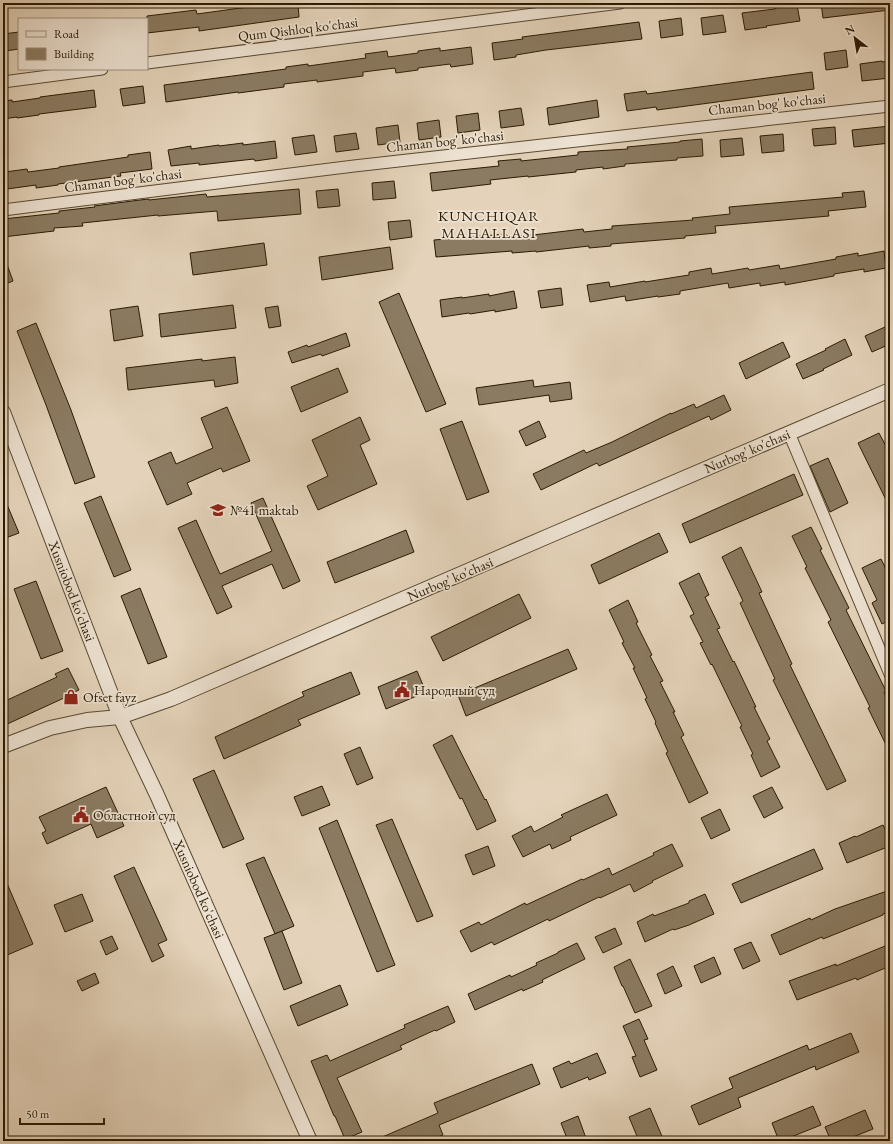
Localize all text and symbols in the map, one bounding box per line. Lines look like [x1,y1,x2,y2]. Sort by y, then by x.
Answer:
street label: Qum Qishloq ko'chasi [237,13,360,45]
legend [18,18,148,70]
north arrow [835,18,875,58]
text: N [842,21,857,38]
text: Road [54,26,80,42]
text: Building [54,46,95,62]
street label: Chaman bog' ko'chasi [707,89,827,119]
street label: Chaman bog' ko'chasi [385,126,505,156]
street label: Chaman bog' ko'chasi [63,164,183,196]
district label: KUNCHIQAR MAHALLASI [438,206,540,242]
street label: Nurbog' ko'chasi [701,425,793,477]
school or university icon: №41 maktab [209,501,227,519]
place label: №41 maktab [230,501,299,519]
street label: Xusniobod ko'chasi [44,537,100,644]
street label: Nurbog' ko'chasi [404,553,496,605]
public building icon: Народный суд [393,681,411,699]
place label: Народный суд [414,681,495,699]
shop icon: Ofset fayz [62,688,80,706]
place label: Ofset fayz [83,688,137,706]
public building icon: Областной суд [72,806,90,824]
place label: Областной суд [93,806,176,824]
street label: Xusniobod ko'chasi [169,836,229,942]
scale bar [20,1100,104,1126]
text: 50 m [26,1106,50,1122]

